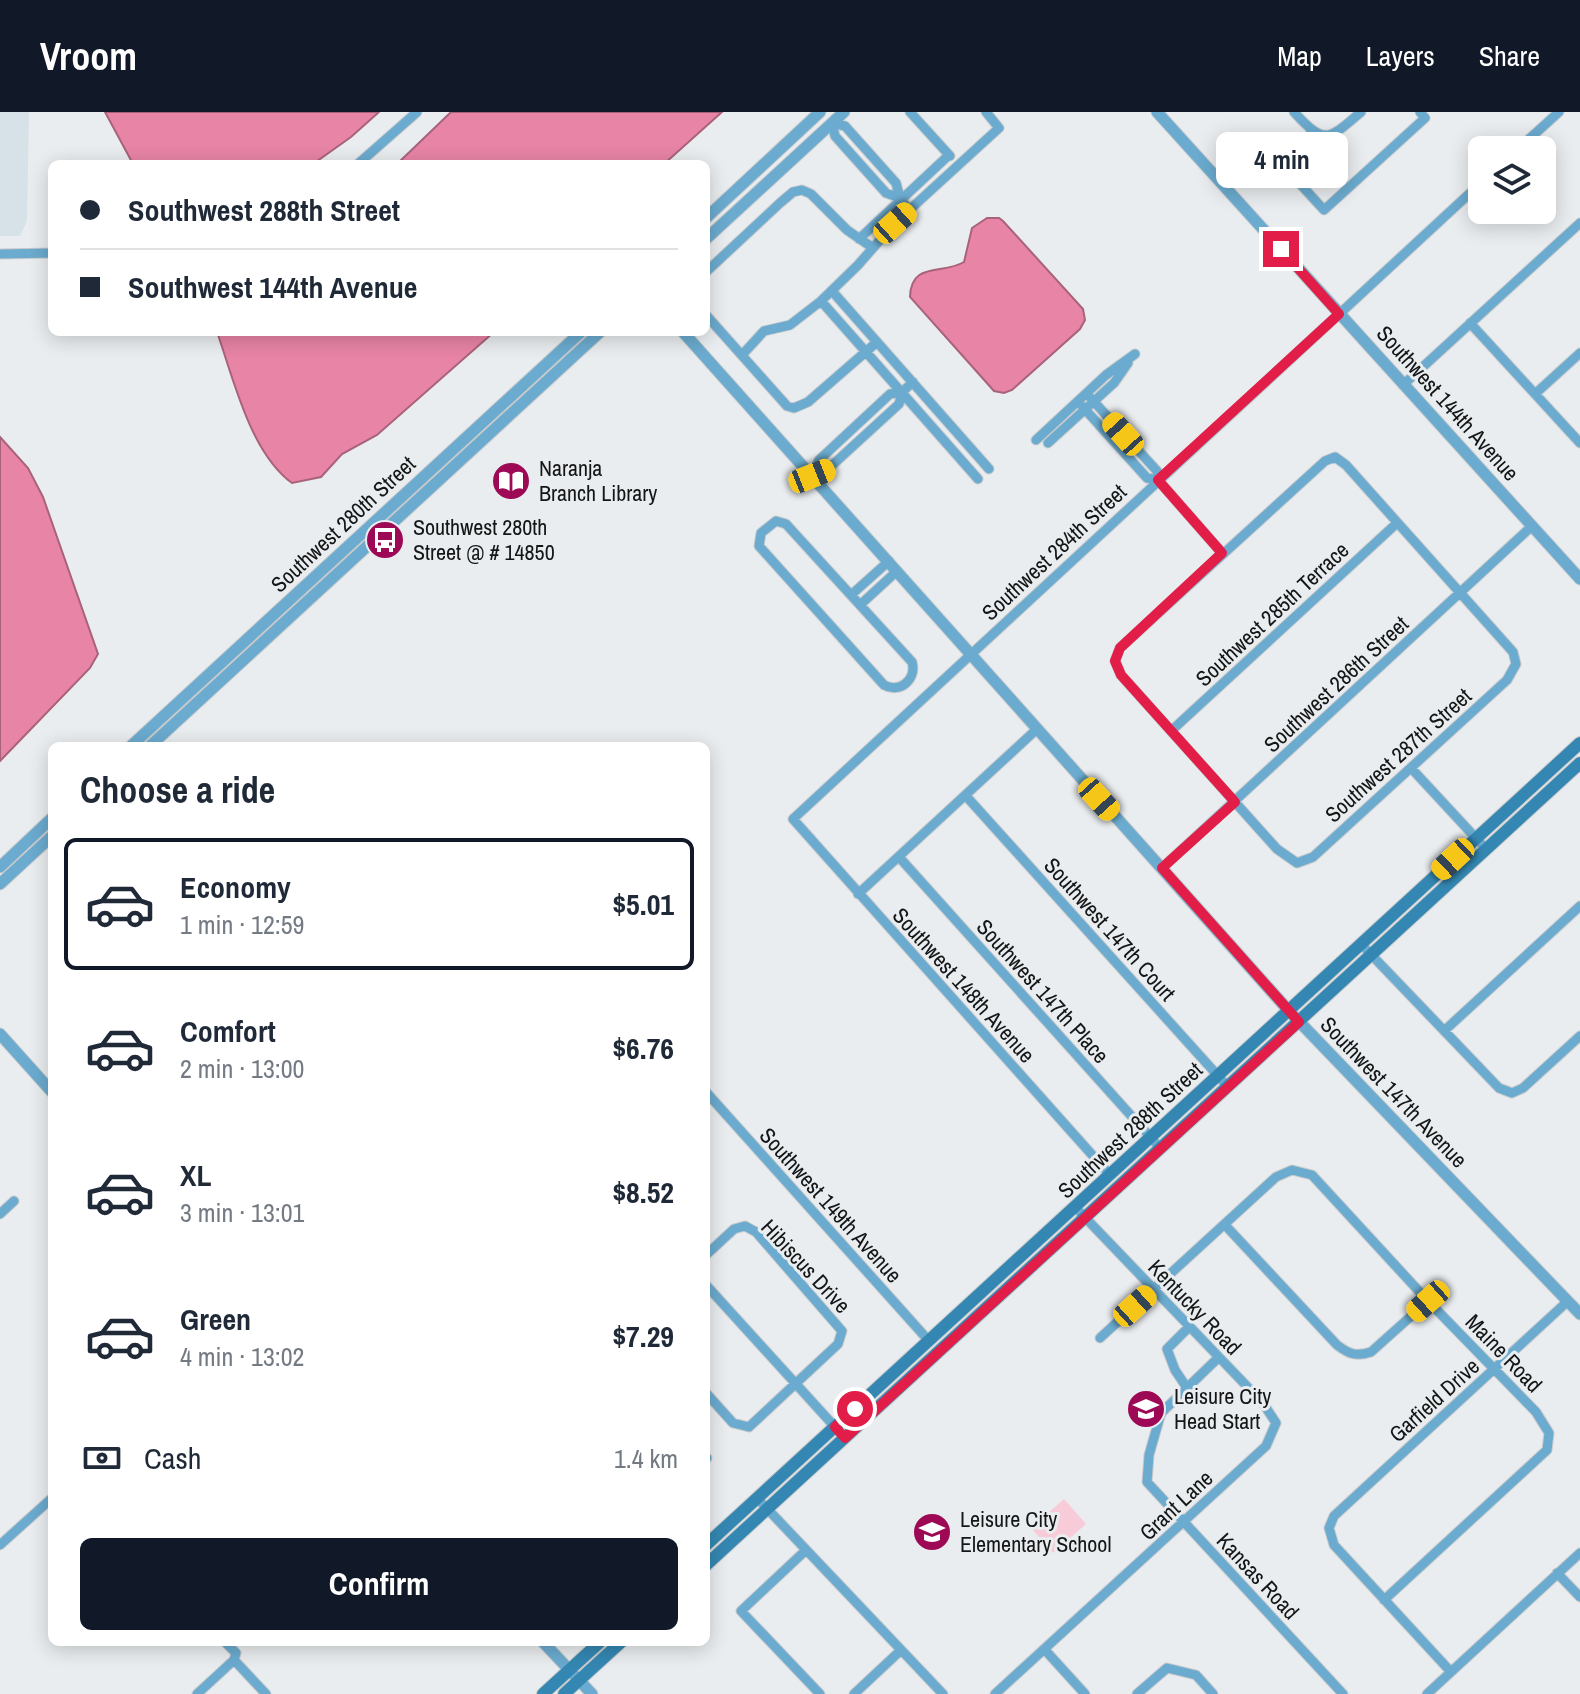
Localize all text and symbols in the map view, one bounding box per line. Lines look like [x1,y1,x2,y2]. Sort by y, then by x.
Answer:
text: Vroom [40,31,137,82]
text: Map [1277,37,1322,75]
text: Layers [1366,37,1435,75]
text: Share [1479,37,1540,75]
callout: 4 min [1215,133,1347,189]
map controls [1468,136,1556,224]
button: layers [1468,136,1556,224]
text: 4 min [1254,142,1310,177]
text: Southwest 288th Street [128,190,400,230]
car [869,198,921,248]
route end [1263,231,1299,267]
text: Southwest 144th Avenue [128,267,417,307]
street label: Southwest 144th Avenue [1370,319,1526,487]
car [1098,408,1148,460]
street label: Southwest 280th Street [264,449,422,599]
place label: Naranja Branch Library [539,453,657,508]
car [785,456,839,496]
library icon: Naranja Branch Library [490,460,532,502]
street label: Southwest 284th Street [975,477,1133,627]
place label: Southwest 280th Street @ # 14850 [413,512,555,567]
bus stop icon: Southwest 280th Street @ # 14850 [364,519,406,561]
street label: Southwest 285th Terrace [1189,535,1355,693]
street label: Southwest 286th Street [1257,609,1415,759]
street label: Southwest 287th Street [1318,681,1478,829]
text: Choose a ride [80,766,275,814]
car [1074,773,1124,825]
car [1427,834,1479,884]
street label: Southwest 147th Court [1037,851,1183,1007]
text: Economy [180,867,291,907]
icon: car [84,868,156,940]
text: $5.01 [612,884,674,924]
street label: Southwest 148th Avenue [886,901,1042,1069]
text: 1 min · 12:59 [180,907,304,942]
street label: Southwest 147th Place [970,912,1116,1070]
street label: Southwest 147th Avenue [1314,1010,1474,1174]
text: Comfort [180,1011,276,1051]
icon: car [84,1012,156,1084]
text: $6.76 [612,1028,674,1068]
text: 2 min · 13:00 [180,1051,304,1086]
street label: Southwest 288th Street [1051,1055,1209,1205]
street label: Southwest 149th Avenue [753,1121,909,1289]
text: XL [180,1155,211,1195]
icon: car [84,1156,156,1228]
text: $8.52 [612,1172,674,1212]
text: 3 min · 13:01 [180,1195,304,1230]
street label: Hibiscus Drive [755,1213,857,1319]
street label: Kentucky Road [1142,1253,1248,1361]
car [1402,1276,1454,1326]
car [1109,1281,1161,1331]
text: Green [180,1299,251,1339]
icon: car [84,1300,156,1372]
street label: Maine Road [1459,1307,1549,1399]
text: $7.29 [612,1316,674,1356]
text: 4 min · 13:02 [180,1339,304,1374]
street label: Garfield Drive [1382,1351,1486,1449]
place label: Leisure City Head Start [1174,1381,1271,1436]
school or university icon: Leisure City Head Start [1125,1388,1167,1430]
route start [837,1391,873,1427]
icon: cash [80,1436,124,1480]
text: Cash [144,1438,201,1478]
text: 1.4 km [614,1441,678,1476]
street label: Grant Lane [1133,1463,1219,1547]
place label: Leisure City Elementary School [960,1504,1111,1559]
school or university icon: Leisure City Elementary School [911,1511,953,1553]
street label: Kansas Road [1210,1526,1306,1626]
button: Confirm [80,1538,678,1630]

